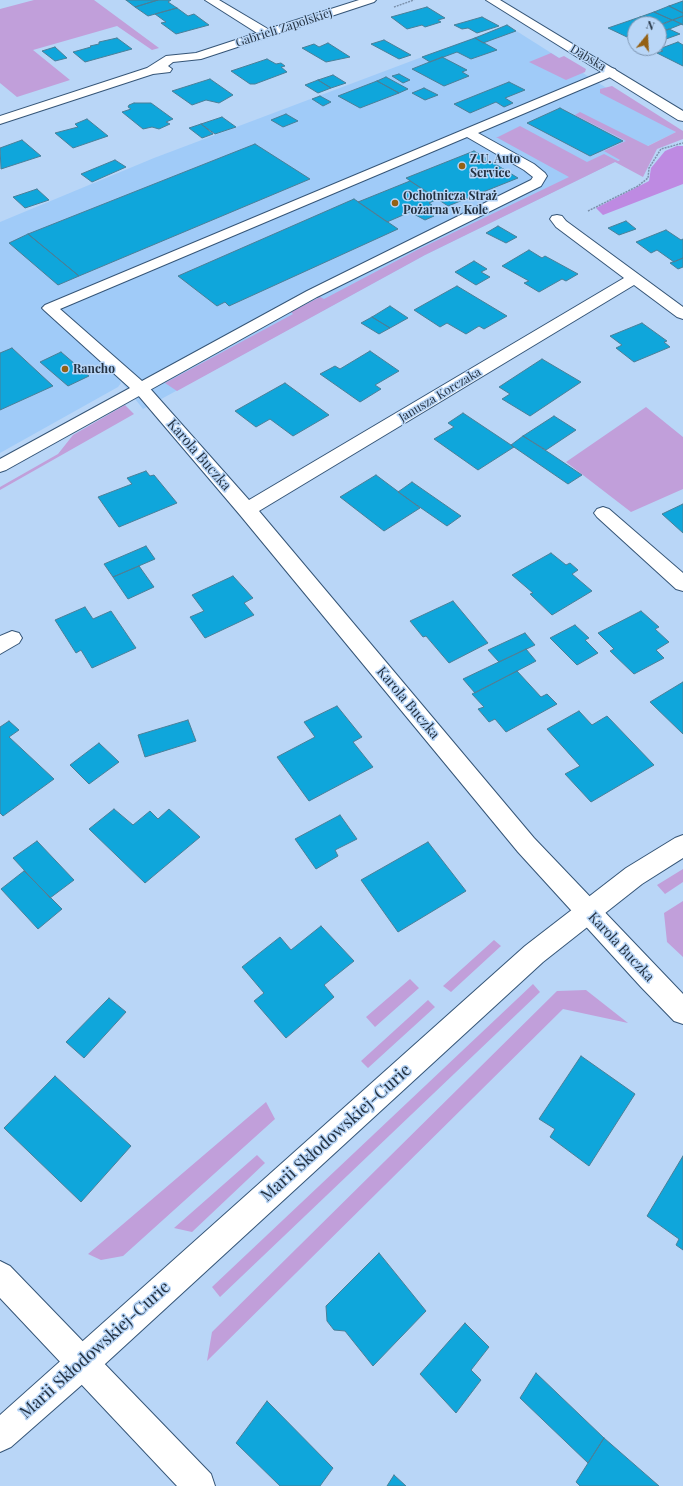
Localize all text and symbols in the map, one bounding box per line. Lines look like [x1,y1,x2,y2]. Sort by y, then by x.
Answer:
street label: Gabrieli Zapolskiej [234,6,334,50]
north arrow [627,16,667,56]
text: N [644,17,657,33]
street label: Dąbska [568,42,608,74]
place label: Z.U. Auto Service [470,152,520,180]
marker: Z.U. Auto Service [457,161,467,171]
place label: Ochotnicza Straż Pożarna w Kole [403,189,497,217]
marker: Ochotnicza Straż Pożarna w Kole [390,198,400,208]
place label: Rancho [73,362,115,376]
marker: Rancho [60,364,70,374]
street label: Janusza Korczaka [396,365,484,425]
street label: Karola Buczka [163,416,235,494]
street label: Karola Buczka [373,664,443,742]
street label: Karola Buczka [585,909,657,985]
street label: Marii Skłodowskiej-Curie [257,1060,415,1206]
street label: Marii Skłodowskiej-Curie [16,1277,174,1423]

